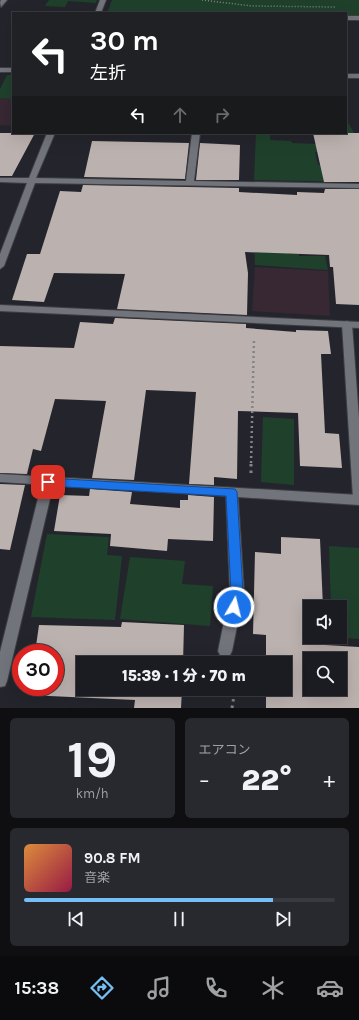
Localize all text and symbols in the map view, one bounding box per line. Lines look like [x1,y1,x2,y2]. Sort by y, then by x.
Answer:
text: 30 m [90,24,159,57]
icon: left [24,28,76,80]
text: 左折 [90,62,126,84]
icon: left [127,104,149,126]
icon: ahead [169,104,191,126]
icon: right [211,104,233,126]
pin [31,465,65,499]
icon: arrive [37,471,59,493]
position arrow [213,586,255,628]
map controls [303,600,347,696]
button: sound [303,600,347,644]
speed limit sign: 30 [12,644,64,696]
button: search [303,652,347,696]
text: 15:39 · 1 分 · 70 m [122,667,246,685]
text: 19 [67,729,117,790]
text: エアコン [199,742,251,757]
text: 22° [241,762,292,798]
text: − [199,767,210,793]
text: + [323,767,335,793]
text: km/h [76,786,109,801]
text: 90.8 FM [84,849,141,867]
text: 音楽 [84,870,110,885]
icon: previous [65,908,87,930]
icon: pause [168,908,190,930]
icon: next [272,908,294,930]
icon: directions [88,974,116,1002]
icon: music [145,974,173,1002]
icon: phone [202,974,230,1002]
icon: climate [259,974,287,1002]
icon: car [316,974,344,1002]
text: 15:38 [15,977,59,999]

